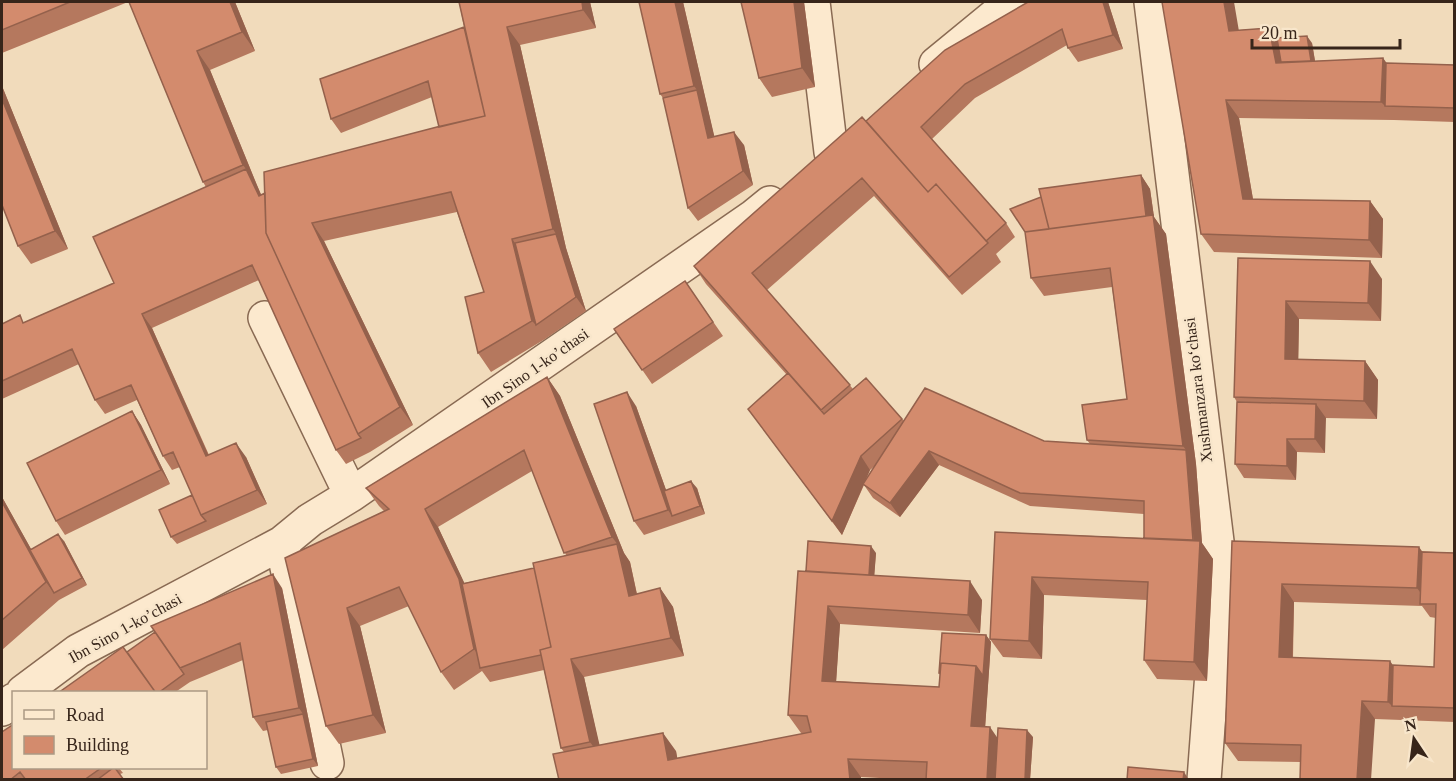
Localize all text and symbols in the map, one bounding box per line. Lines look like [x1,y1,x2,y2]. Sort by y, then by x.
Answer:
scale bar [1252,12,1400,50]
text: 20 m [1261,23,1298,43]
street label: Xushmanzara koʻchasi [1181,316,1215,464]
street label: Ibn Sino 1-koʼchasi [478,325,592,411]
street label: Ibn Sino 1-koʼchasi [66,590,185,666]
legend [12,691,207,769]
text: Road [66,705,104,725]
north arrow [1384,709,1444,769]
text: N [1403,715,1419,734]
text: Building [66,735,129,755]

